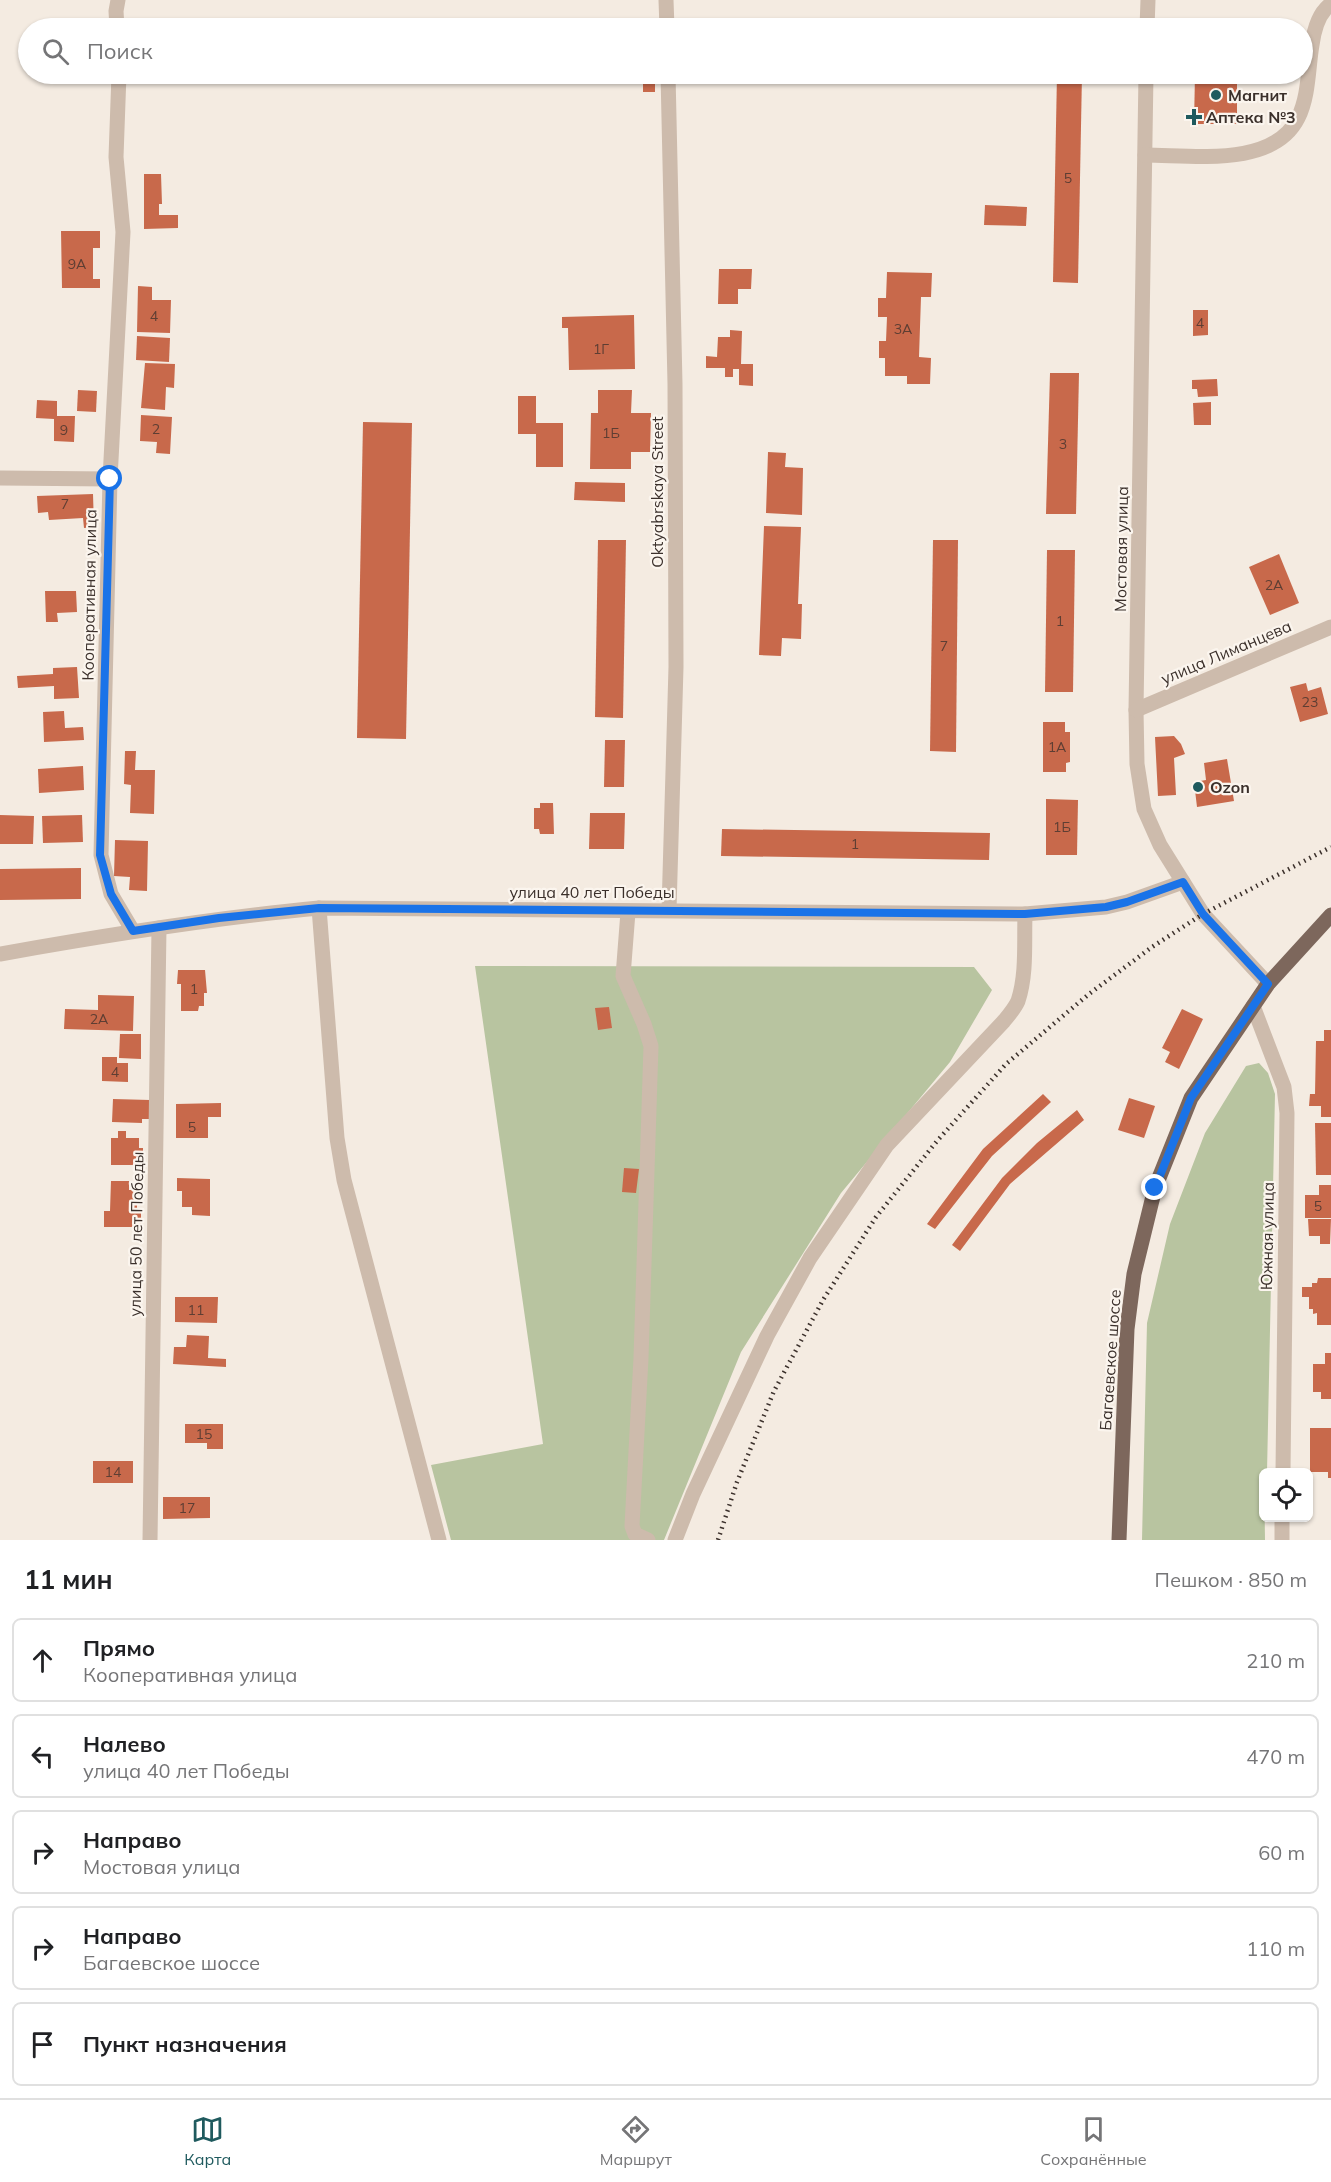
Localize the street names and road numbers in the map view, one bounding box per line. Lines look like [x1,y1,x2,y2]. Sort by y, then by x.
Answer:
street label: Oktyabrskaya Street [647,416,667,568]
street label: Мостовая улица [1110,486,1132,612]
street label: Кооперативная улица [78,509,100,681]
street label: улица Лиманцева [1158,615,1294,689]
street label: улица 40 лет Победы [509,882,675,902]
street label: улица 50 лет Победы [125,1151,147,1317]
street label: Южная улица [1256,1182,1278,1290]
street label: Багаевское шоссе [1095,1289,1125,1431]

